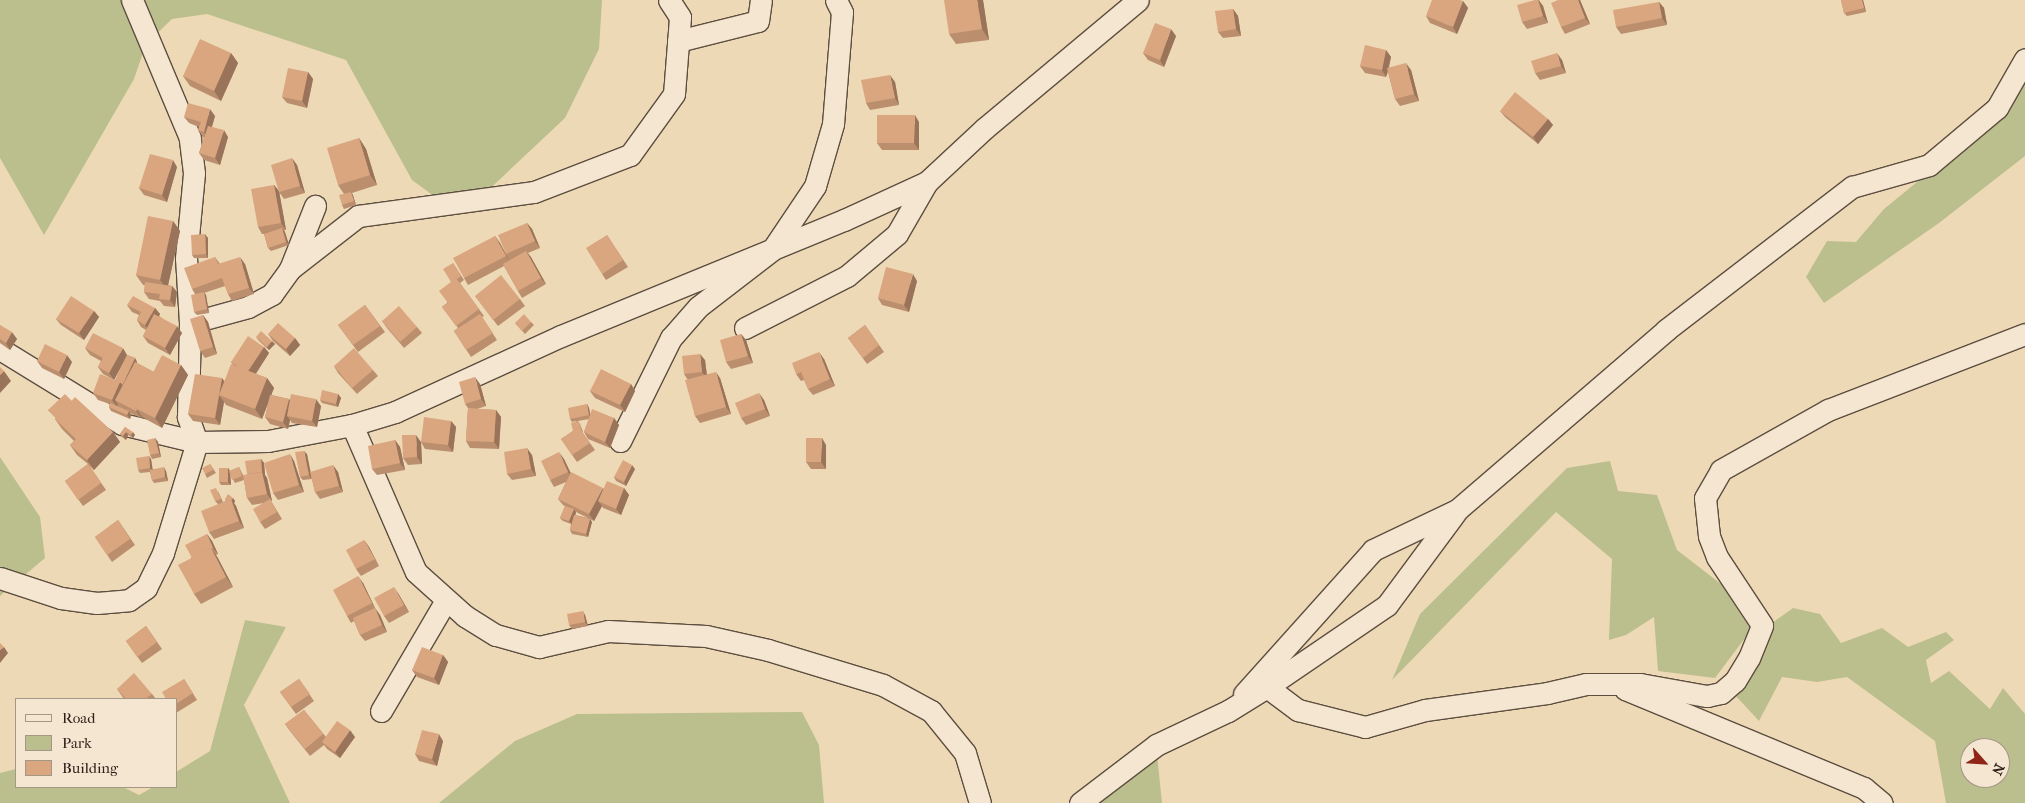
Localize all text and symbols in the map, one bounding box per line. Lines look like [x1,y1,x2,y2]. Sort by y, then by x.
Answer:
legend [15,698,178,788]
text: Road [62,709,95,727]
text: Park [62,734,92,752]
north arrow [1960,738,2010,788]
text: Building [62,759,118,777]
text: N [1988,761,2008,778]

